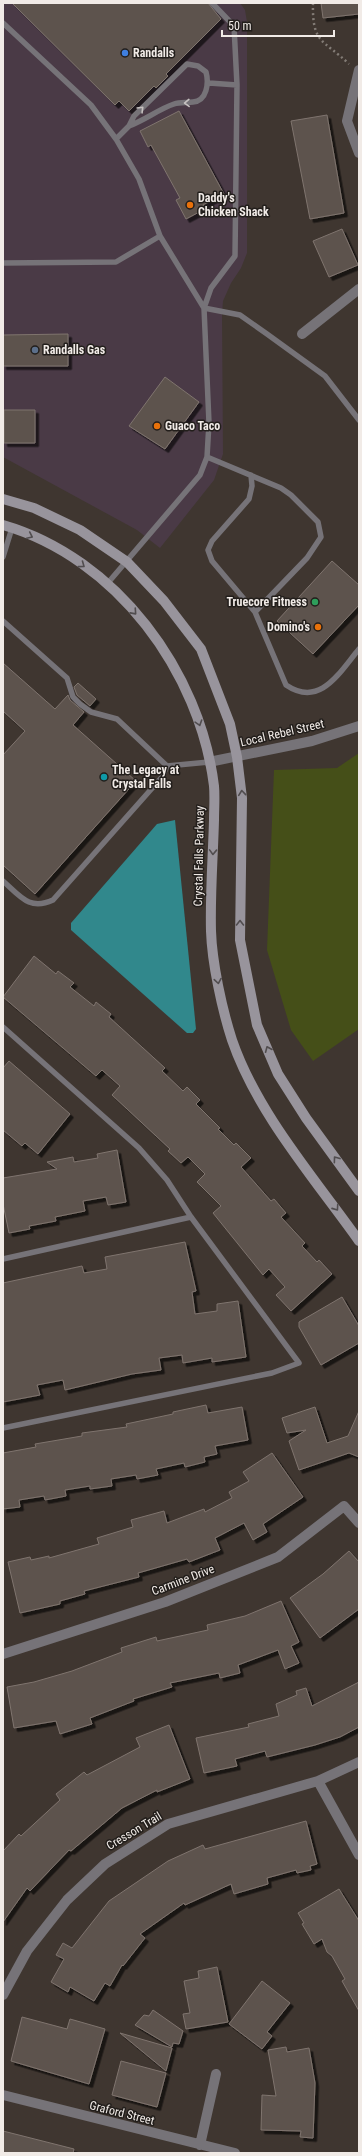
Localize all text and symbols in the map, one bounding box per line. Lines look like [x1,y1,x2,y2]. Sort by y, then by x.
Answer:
scale bar [222,12,334,38]
text: 50 m [228,19,252,33]
place label: Randalls [133,46,175,60]
marker: Randalls [120,48,130,58]
one-way arrow [184,98,190,107]
one-way arrow [136,106,144,114]
place label: Daddy's Chicken Shack [198,191,269,219]
marker: Daddy's Chicken Shack [185,200,195,210]
place label: Randalls Gas [43,343,106,357]
marker: Randalls Gas [30,345,40,355]
place label: Guaco Taco [165,419,220,433]
marker: Guaco Taco [152,421,162,431]
one-way arrow [25,531,33,539]
one-way arrow [78,560,85,567]
place label: Truecore Fitness [226,595,308,609]
marker: Truecore Fitness [310,597,320,607]
one-way arrow [129,607,137,615]
place label: Domino's [267,620,311,634]
marker: Domino's [313,622,323,632]
street label: Local Rebel Street [239,716,326,749]
one-way arrow [194,720,203,727]
place label: The Legacy at Crystal Falls [112,763,179,791]
marker: The Legacy at Crystal Falls [99,772,109,782]
one-way arrow [237,790,246,796]
street label: Crystal Falls Parkway [191,806,207,906]
one-way arrow [209,849,217,855]
one-way arrow [236,920,244,926]
one-way arrow [213,978,222,984]
one-way arrow [264,1046,272,1053]
one-way arrow [333,1156,341,1163]
one-way arrow [331,1204,338,1211]
street label: Carmine Drive [150,1561,217,1598]
street label: Cresson Trail [104,1809,164,1853]
street label: Graford Street [88,2098,156,2128]

